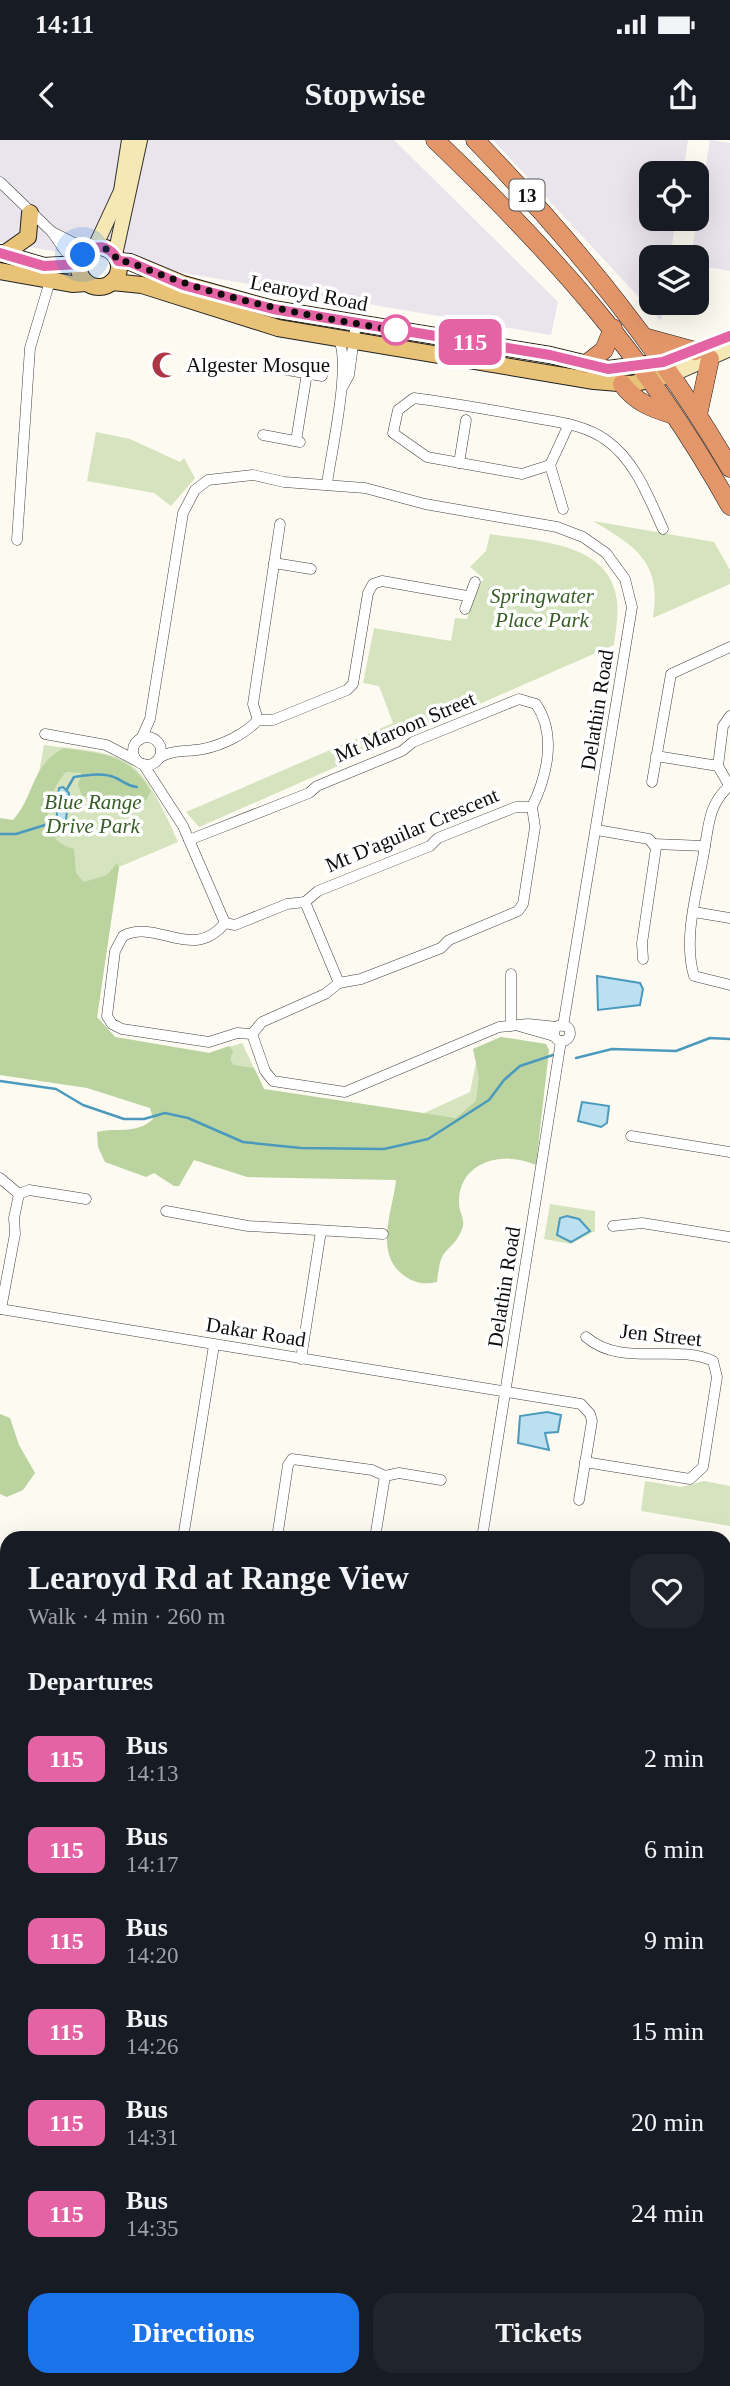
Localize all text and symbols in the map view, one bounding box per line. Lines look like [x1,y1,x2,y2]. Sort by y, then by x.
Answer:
text: 14:11 [35,10,94,39]
icon: back [28,76,66,114]
text: Stopwise [305,76,425,112]
icon: share [664,76,702,114]
map controls [639,161,709,315]
button: locate [639,161,709,231]
road number: 13 [510,180,544,210]
your location [65,237,100,272]
button: layers [639,245,709,315]
street label: Learoyd Road [248,270,370,316]
unlabelled marker [381,315,411,345]
line badge: 115 [430,319,510,365]
text: 115 [453,329,487,355]
mosque icon: Algester Mosque [150,350,180,380]
place label: Algester Mosque [186,353,330,377]
park label: Springwater Place Park [490,584,595,632]
street label: Delathin Road [576,647,618,772]
street label: Mt Maroon Street [331,686,479,767]
street label: Mt D'aguilar Crescent [322,783,502,877]
park label: Blue Range Drive Park [44,790,142,838]
street label: Delathin Road [483,1224,525,1349]
street label: Dakar Road [204,1312,308,1352]
street label: Jen Street [619,1319,703,1351]
button: heart [630,1554,704,1628]
text: Learoyd Rd at Range View [28,1560,409,1596]
text: Walk · 4 min · 260 m [28,1604,225,1629]
text: Departures [28,1667,153,1696]
text: Bus [126,1731,168,1760]
text: 2 min [644,1744,704,1773]
text: 115 [49,1746,84,1772]
text: 14:13 [126,1761,178,1786]
text: Bus [126,1822,168,1851]
text: 6 min [644,1835,704,1864]
text: 115 [49,1837,84,1863]
text: 14:17 [126,1852,178,1877]
text: Bus [126,1913,168,1942]
text: 9 min [644,1926,704,1955]
text: 115 [49,1928,84,1954]
text: 14:20 [126,1943,178,1968]
text: Bus [126,2004,168,2033]
text: 15 min [631,2017,704,2046]
text: 115 [49,2019,84,2045]
text: 14:26 [126,2034,178,2059]
text: Bus [126,2095,168,2124]
text: 20 min [631,2108,704,2137]
text: 115 [49,2110,84,2136]
text: 14:31 [126,2125,178,2150]
text: Bus [126,2186,168,2215]
text: 24 min [631,2199,704,2228]
text: 115 [49,2201,84,2227]
text: 14:35 [126,2216,178,2241]
button: Directions [28,2293,359,2373]
button: Tickets [373,2293,704,2373]

